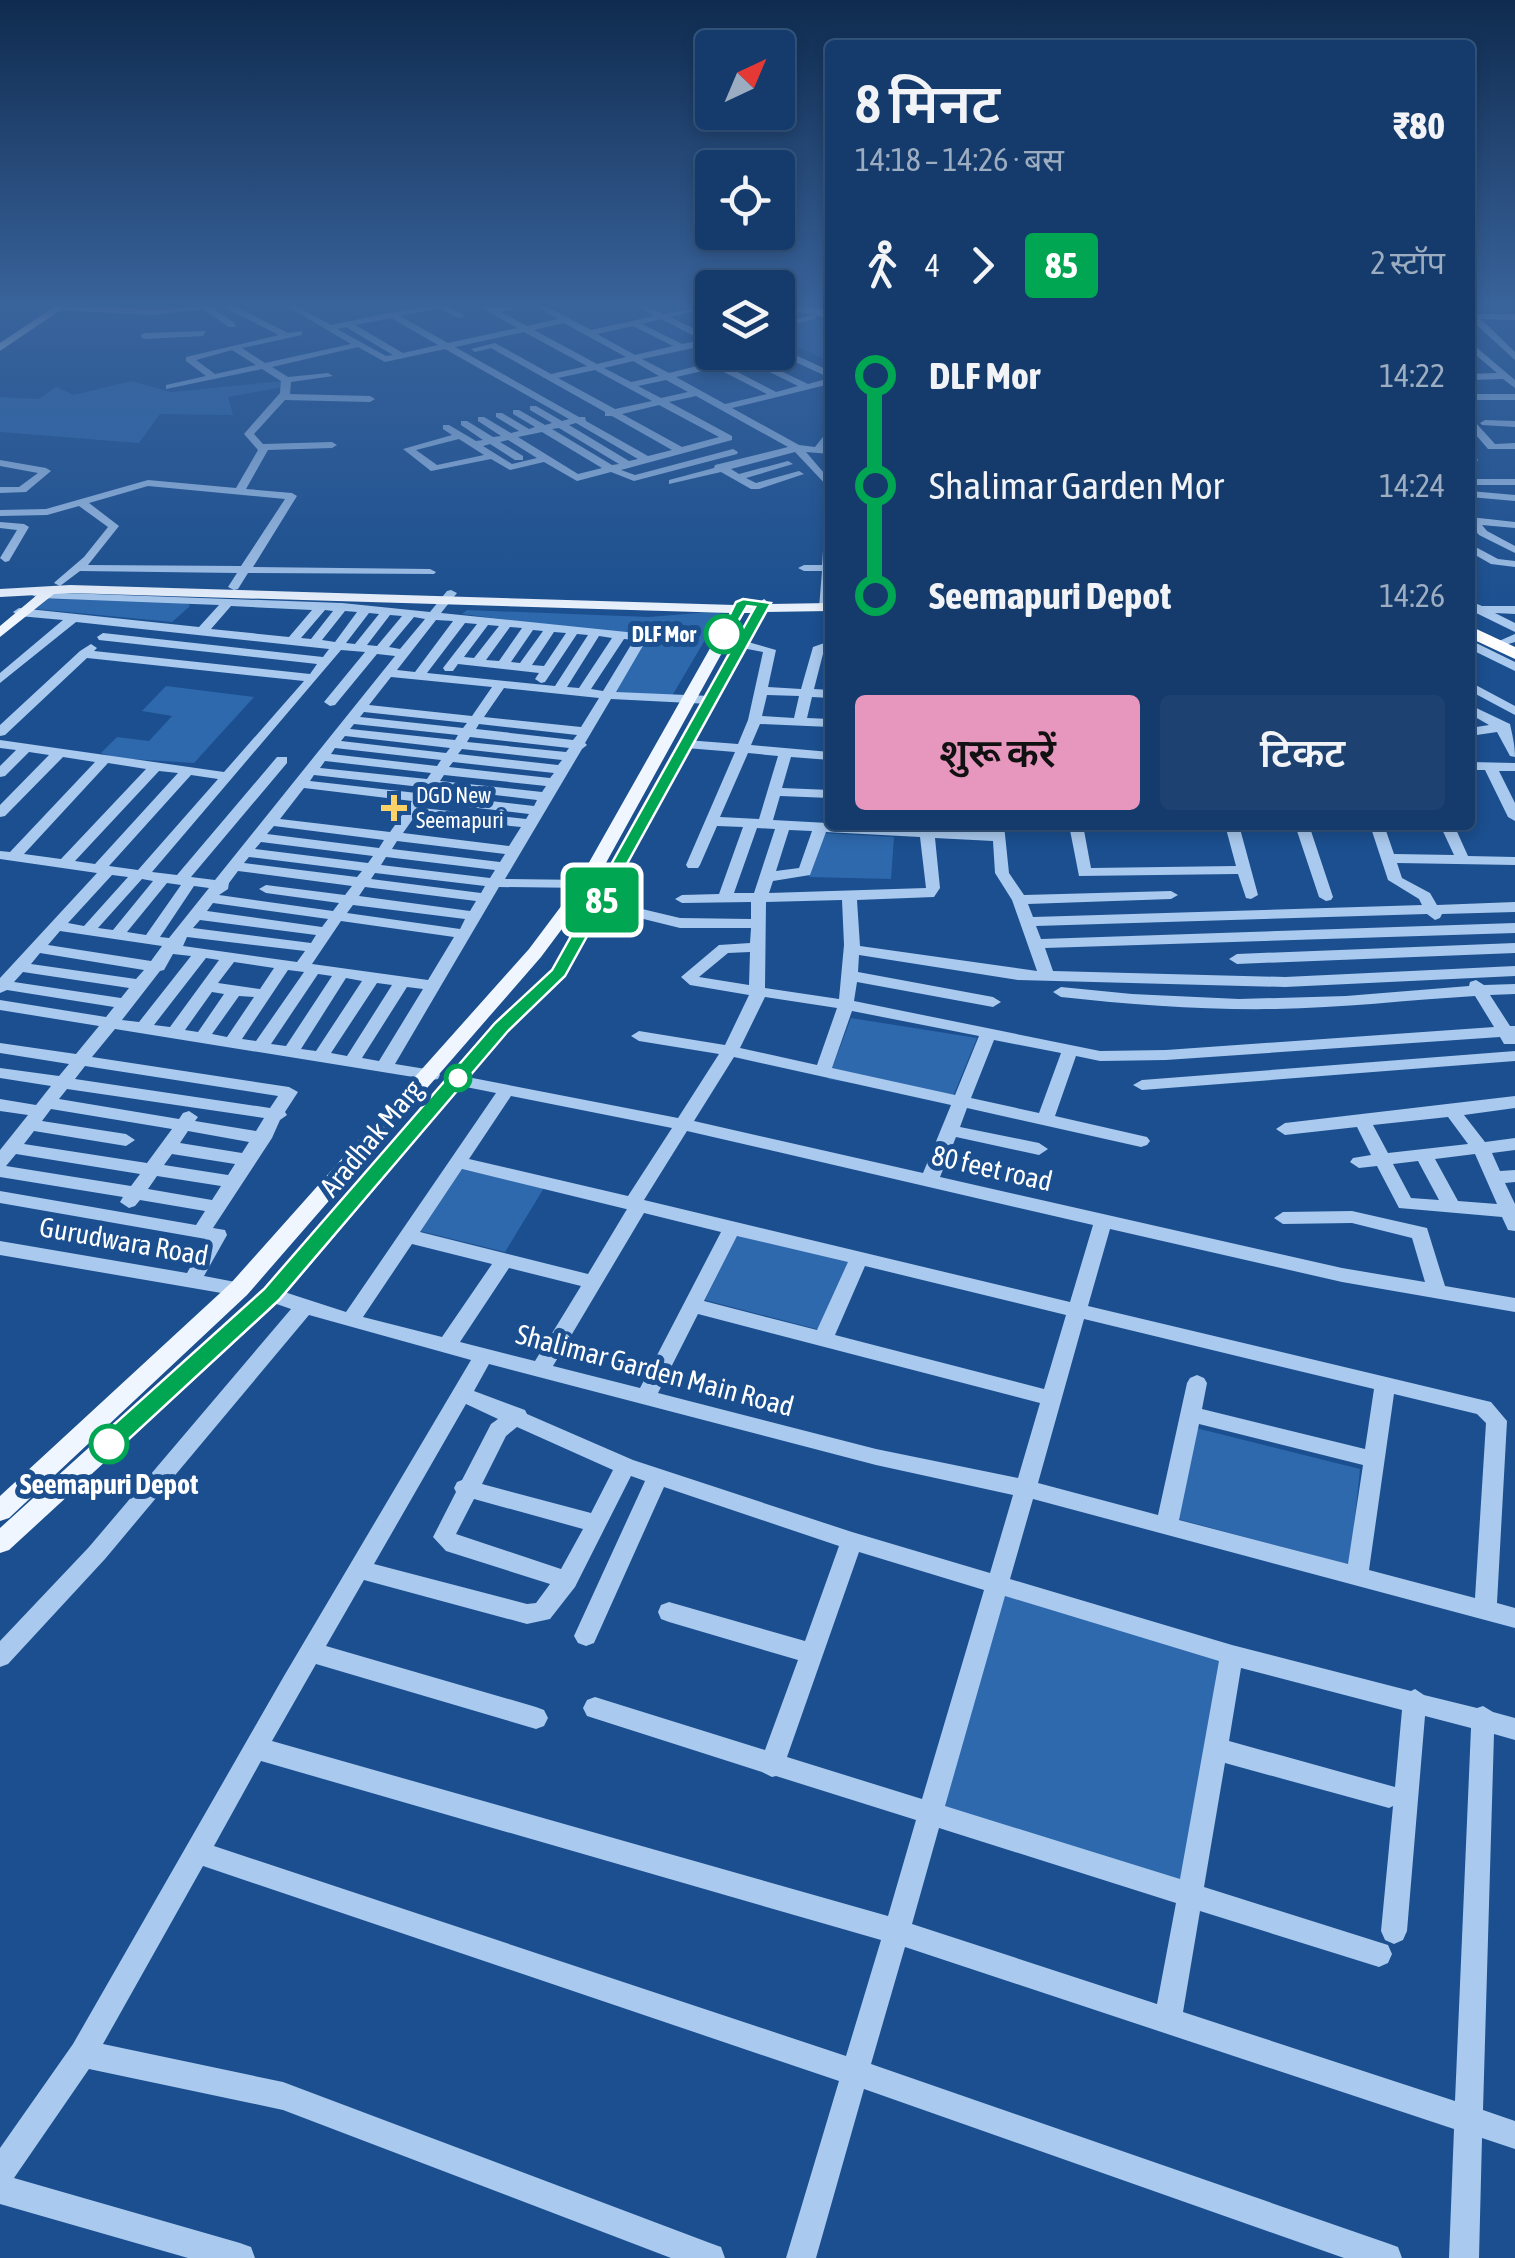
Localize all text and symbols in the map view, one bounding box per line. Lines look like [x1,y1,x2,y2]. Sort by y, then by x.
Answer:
north arrow [695,30,795,130]
map controls [695,30,795,370]
text: 8 मिनट [855,72,1000,135]
text: ₹80 [1393,104,1445,147]
text: 14:18 – 14:26 · बस [855,141,1064,178]
button: locate [695,150,795,250]
icon: walk [855,238,910,293]
icon: forward [955,238,1010,293]
text: 2 स्टॉप [1371,244,1445,281]
text: 85 [1045,245,1078,285]
text: 4 [925,247,940,284]
button: layers [695,270,795,370]
text: DLF Mor [929,354,1040,397]
text: 14:22 [1379,357,1445,394]
text: Shalimar Garden Mor [929,464,1224,507]
text: 14:24 [1379,467,1445,504]
text: Seemapuri Depot [929,574,1171,617]
text: 14:26 [1379,577,1445,614]
marker: DLF Mor [705,615,743,653]
place label: DLF Mor [632,621,696,647]
button: शुरू करें [855,695,1140,810]
button: टिकट [1160,695,1445,810]
place label: DGD New Seemapuri [416,782,504,833]
marker: DGD New Seemapuri [381,795,407,821]
line badge: 85 [557,868,647,932]
text: 85 [586,880,618,920]
unlabelled marker [445,1065,471,1091]
street label: Aradhak Marg [313,1073,429,1203]
street label: 80 feet road [929,1139,1055,1197]
street label: Gurudwara Road [37,1210,211,1272]
street label: Shalimar Garden Main Road [513,1318,797,1422]
marker: Seemapuri Depot [90,1425,128,1463]
place label: Seemapuri Depot [20,1468,198,1500]

